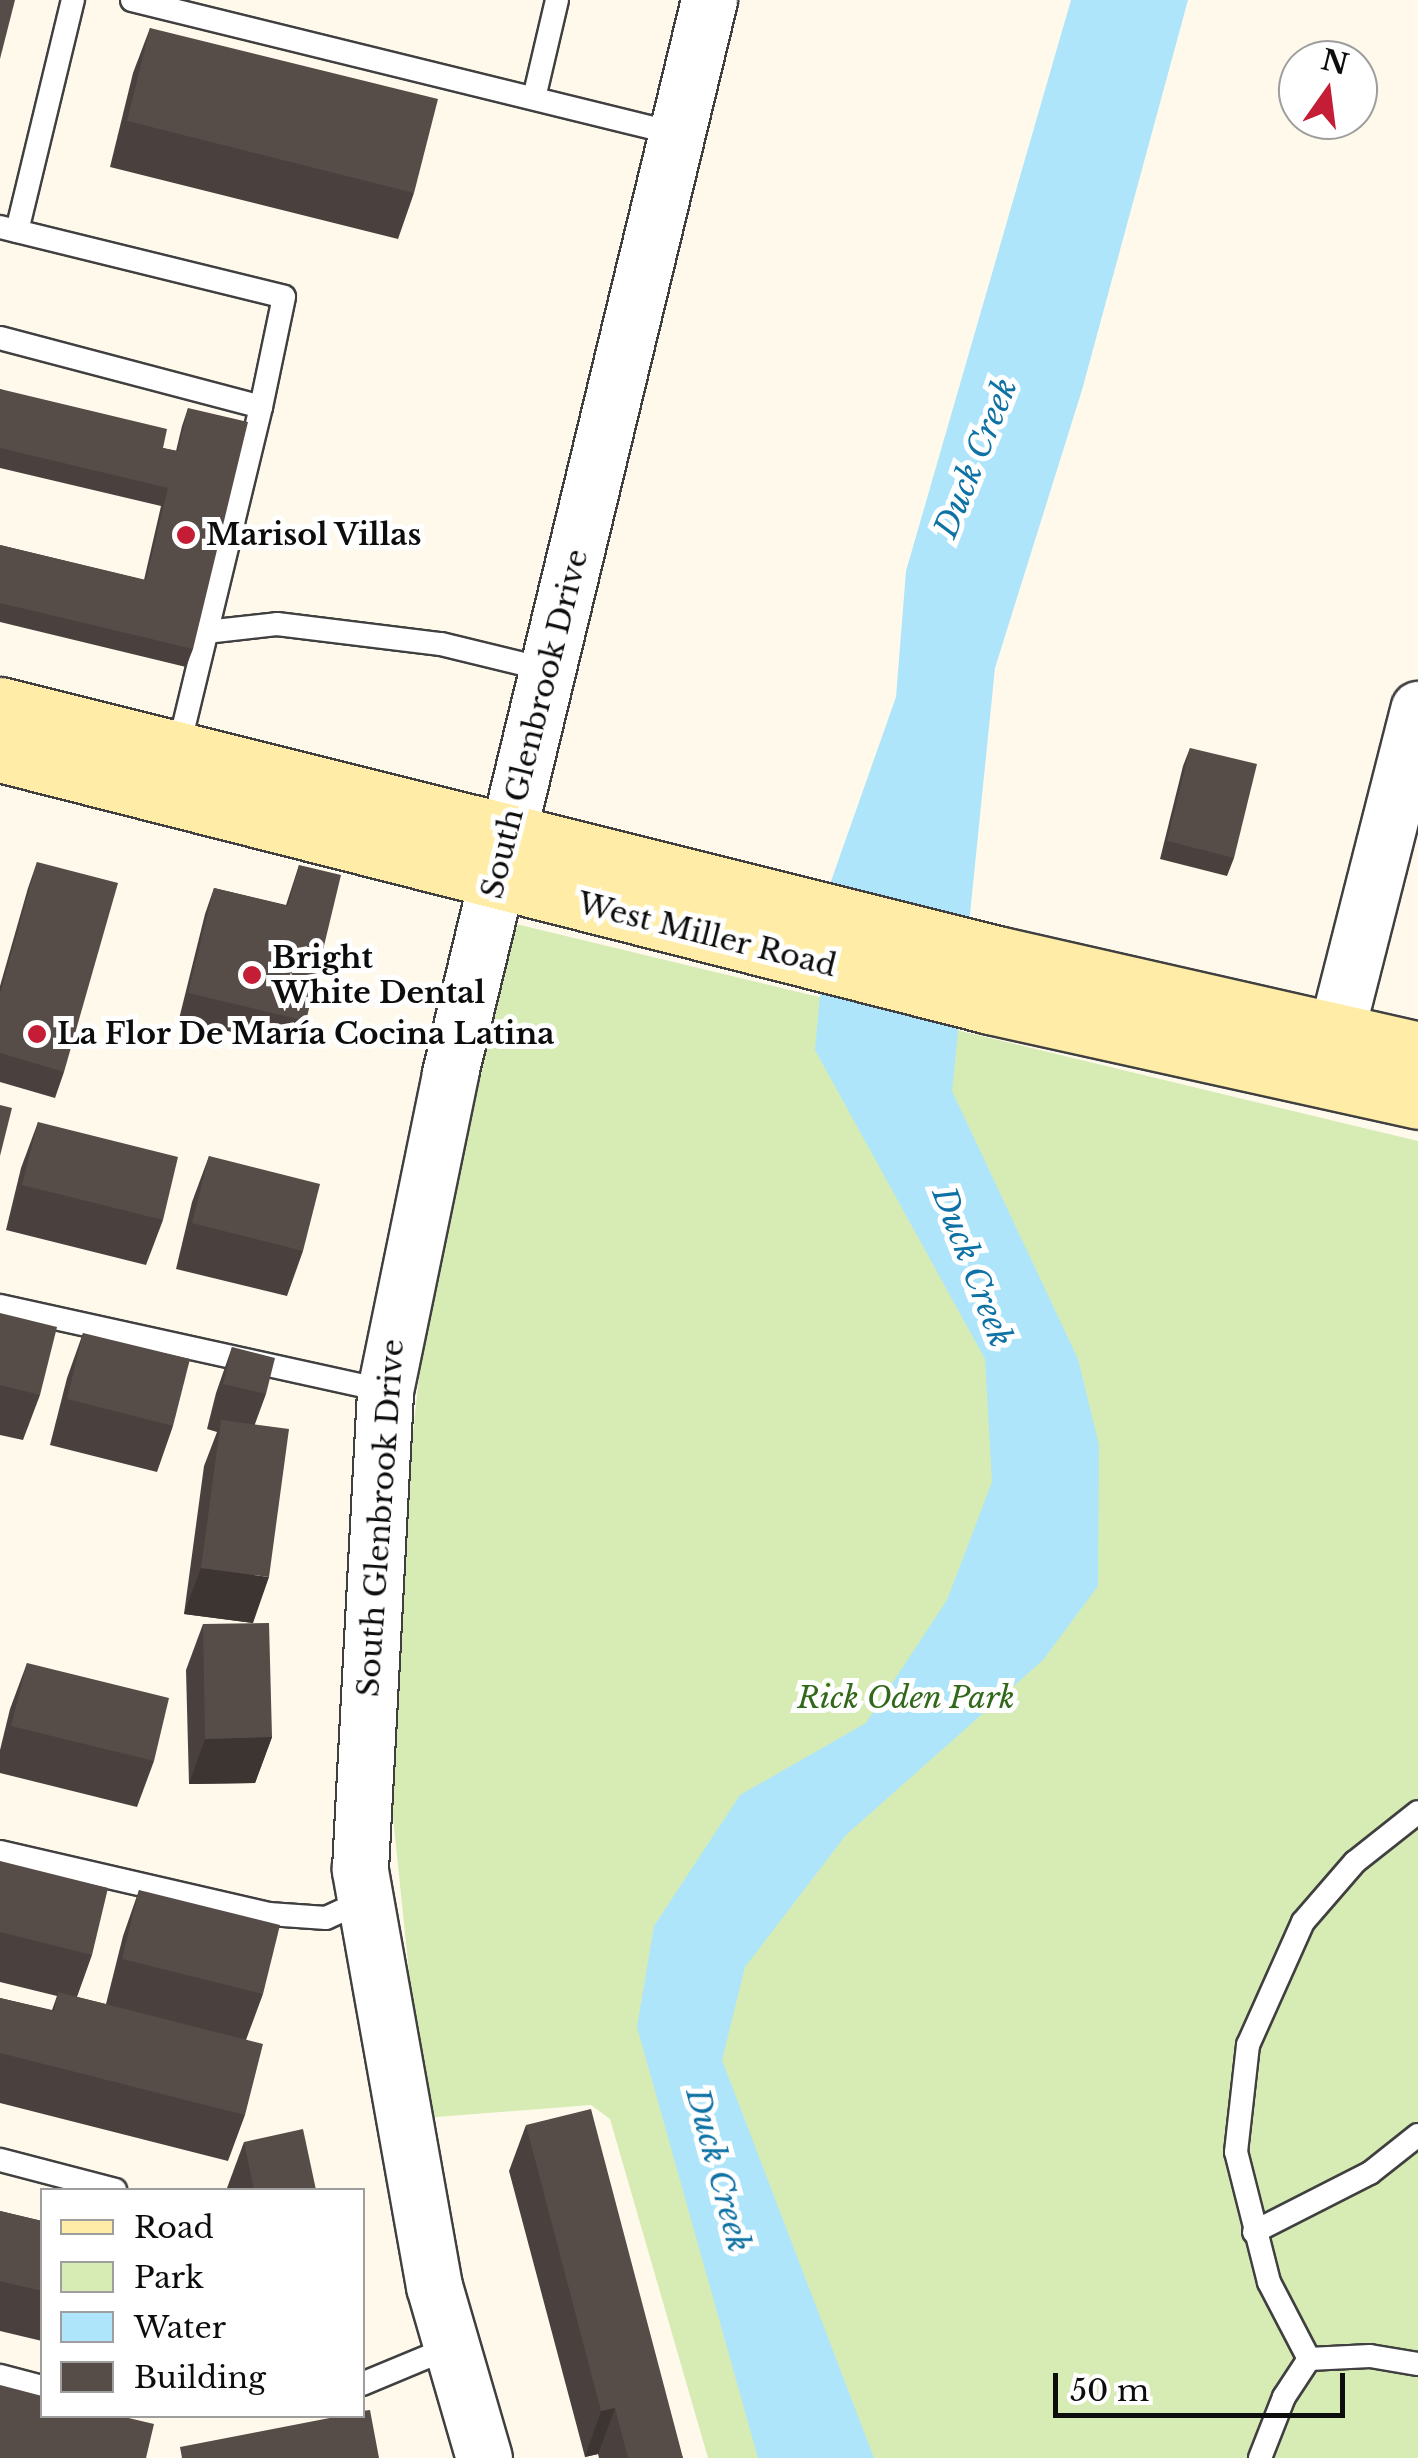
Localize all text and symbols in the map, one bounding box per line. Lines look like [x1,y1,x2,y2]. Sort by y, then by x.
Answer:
north arrow [1278,40,1378,140]
text: N [1318,42,1352,83]
water label: Duck Creek [927,373,1025,543]
place label: Marisol Villas [206,517,423,553]
marker: Marisol Villas [175,524,197,546]
street label: South Glenbrook Drive [474,545,596,903]
street label: West Miller Road [574,885,840,985]
place label: Bright White Dental [272,940,485,1010]
marker: Bright White Dental [241,964,263,986]
place label: La Flor De María Cocina Latina [57,1016,555,1052]
marker: La Flor De María Cocina Latina [26,1023,48,1045]
water label: Duck Creek [924,1182,1020,1352]
street label: South Glenbrook Drive [351,1338,411,1698]
park label: Rick Oden Park [797,1680,1015,1716]
water label: Duck Creek [678,2084,758,2256]
legend [40,2188,365,2418]
text: Road [134,2209,214,2246]
text: Park [134,2259,204,2296]
text: Water [134,2309,226,2346]
scale bar [1058,2353,1350,2415]
text: Building [134,2359,266,2396]
text: 50 m [1070,2372,1149,2409]

